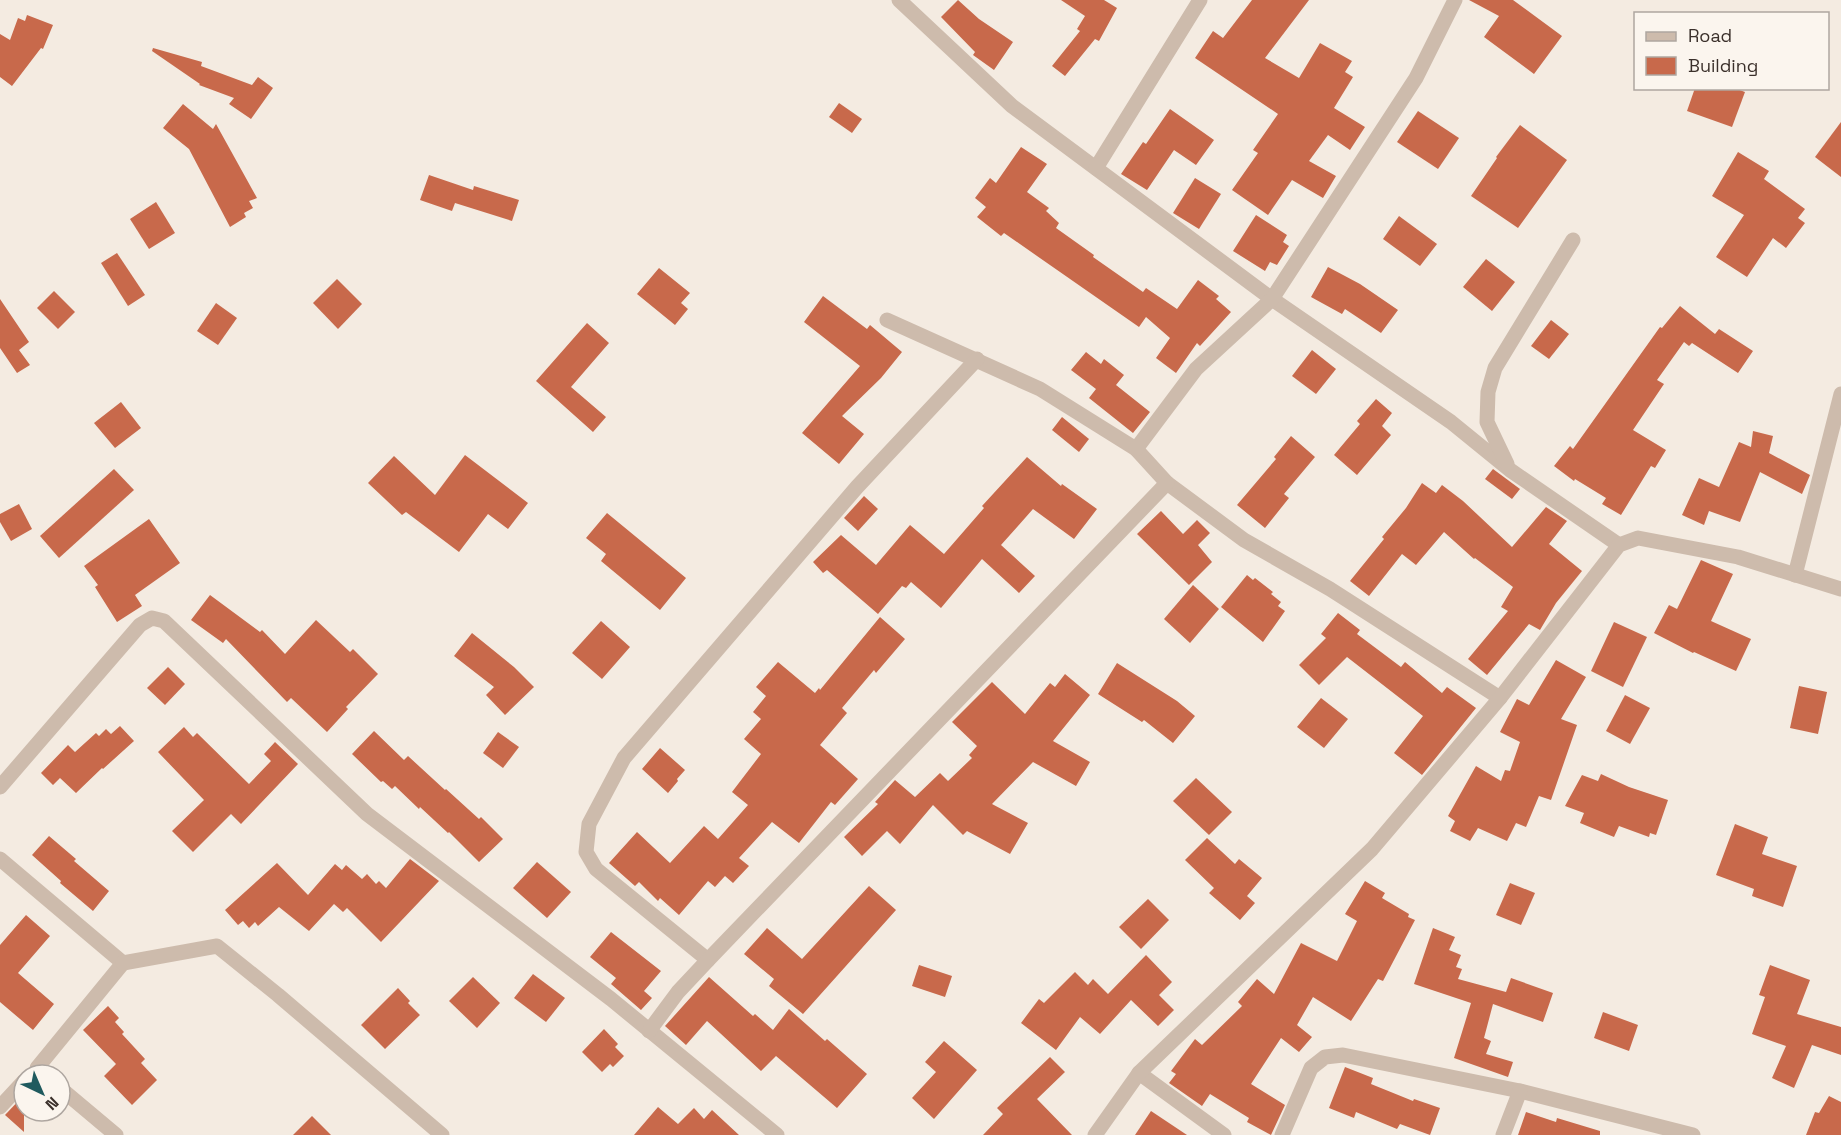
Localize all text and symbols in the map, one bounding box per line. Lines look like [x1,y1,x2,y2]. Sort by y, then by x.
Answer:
legend [1634,12,1829,90]
text: Road [1688,24,1732,47]
text: Building [1688,54,1758,77]
north arrow [12,1063,72,1123]
text: N [41,1092,63,1115]

